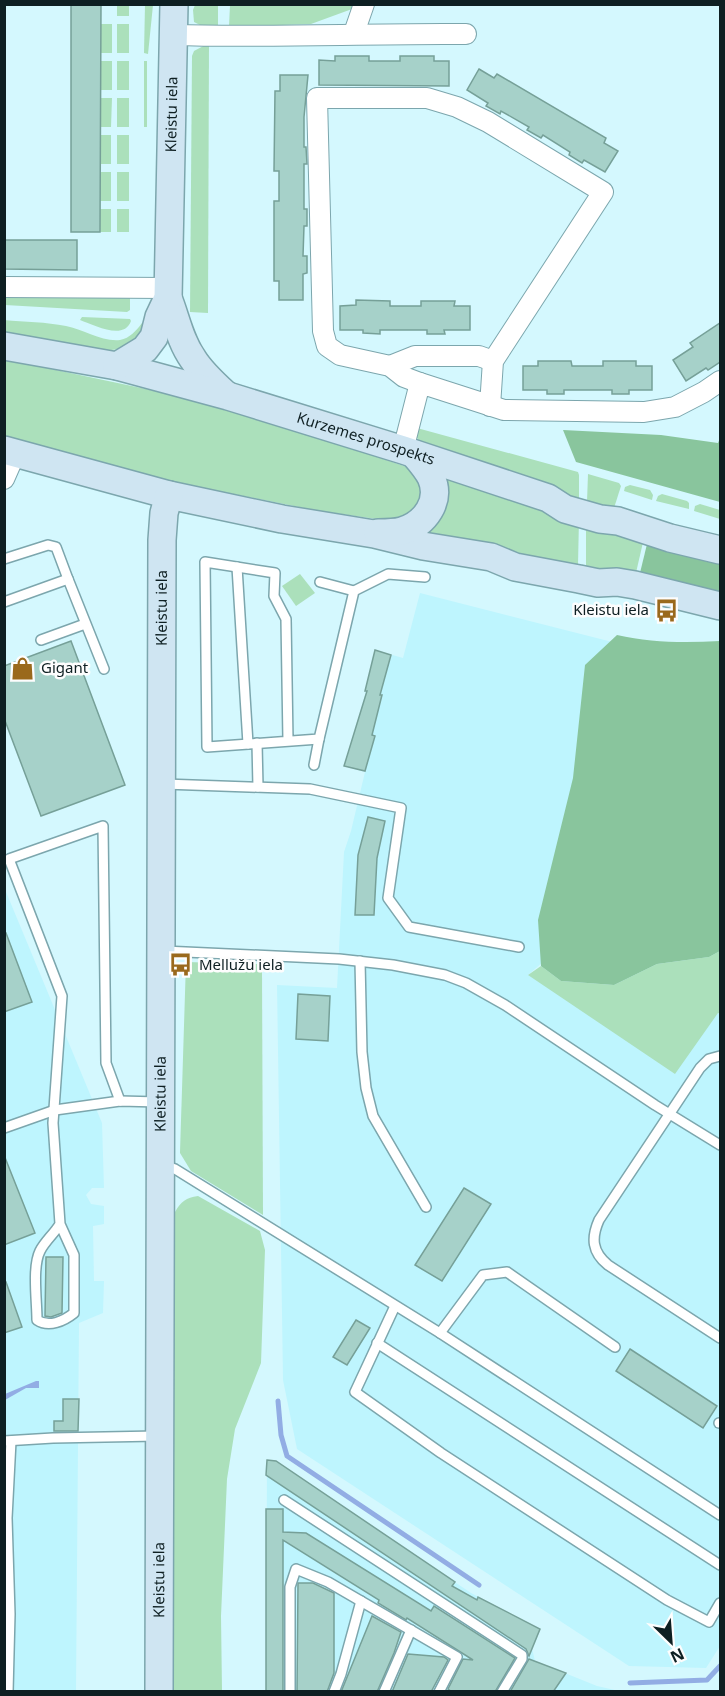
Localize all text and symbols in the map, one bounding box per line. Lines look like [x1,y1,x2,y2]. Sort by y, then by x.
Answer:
street label: Kleistu iela [160,76,182,153]
street label: Kurzemes prospekts [295,407,438,469]
street label: Kleistu iela [151,570,171,646]
bus stop icon: Kleistu iela [654,597,680,623]
place label: Kleistu iela [573,599,649,619]
shop icon: Gigant [10,655,36,681]
place label: Gigant [41,657,89,677]
bus stop icon: Mellužu iela [168,952,194,978]
place label: Mellužu iela [199,954,283,974]
street label: Kleistu iela [149,1056,170,1132]
street label: Kleistu iela [148,1542,168,1618]
north arrow [641,1612,701,1672]
text: N [667,1643,688,1668]

